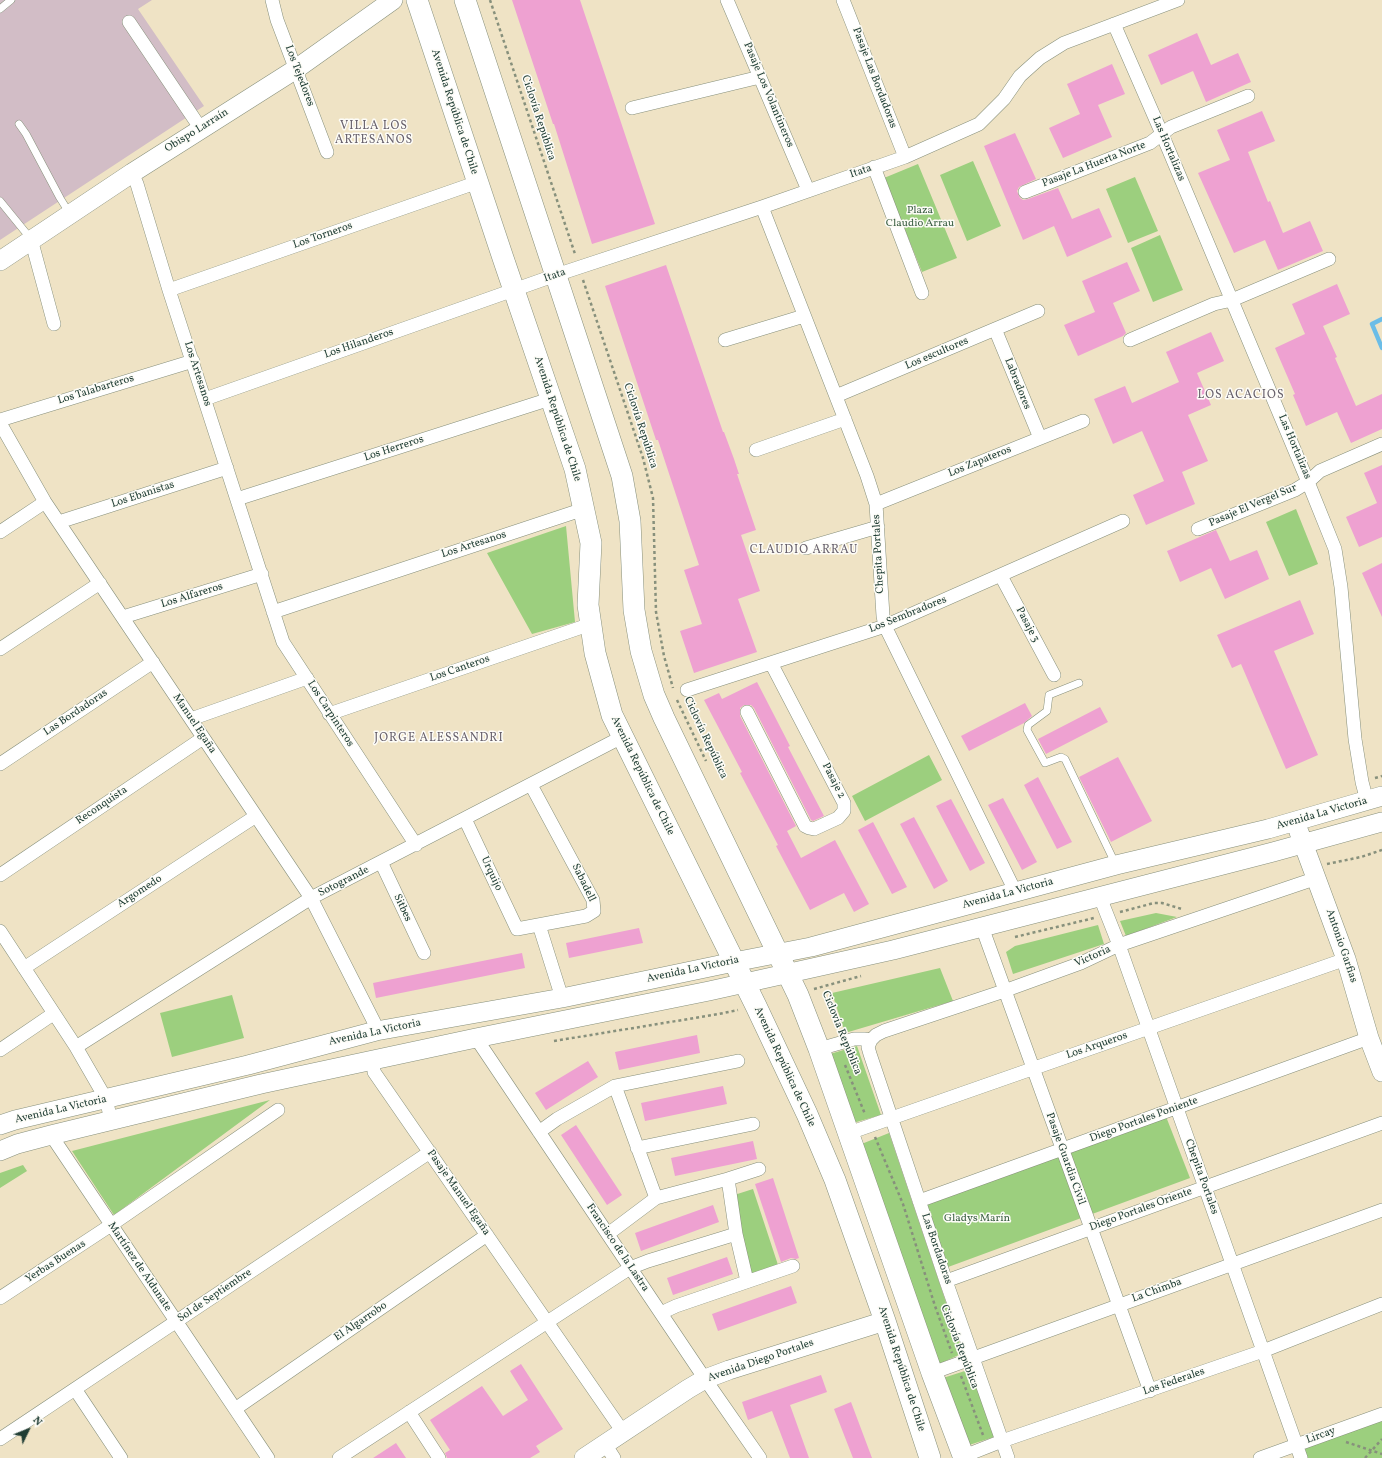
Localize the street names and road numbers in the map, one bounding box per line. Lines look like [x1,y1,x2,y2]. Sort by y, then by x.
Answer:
street label: Pasaje Las Bordadoras [849,26,899,130]
street label: Pasaje Los Volantineros [740,40,796,150]
street label: Los Tejedores [281,43,317,109]
street label: Avenida República de Chile [427,48,481,176]
street label: Ciclovía República [518,74,558,162]
street label: Obispo Larraín [163,106,231,156]
street label: Las Hortalizas [1148,115,1188,183]
street label: Pasaje La Huerta Norte [1040,139,1148,191]
street label: Itata [848,162,874,182]
street label: Los Torneros [292,220,354,252]
street label: Itata [542,266,568,286]
street label: Los Hilanderos [323,326,395,362]
street label: Los escultores [903,335,971,373]
street label: Los Artesanos [180,340,214,408]
street label: Avenida República de Chile [530,355,584,483]
street label: Labradores [1001,356,1033,412]
street label: Los Talabarteros [56,372,136,408]
street label: Ciclovía República [620,382,660,470]
street label: Las Hortalizas [1274,413,1314,481]
street label: Los Herreros [362,433,426,465]
street label: Los Zapateros [946,443,1014,481]
street label: Los Ebanistas [110,479,176,511]
street label: Pasaje El Vergel Sur [1207,482,1299,530]
street label: Chepita Portales [870,514,888,594]
street label: Los Artesanos [440,528,508,562]
street label: Los Alfareros [159,580,225,612]
street label: Los Sembradores [867,593,949,637]
street label: Pasaje 3 [1012,605,1042,645]
street label: Los Canteros [428,653,492,685]
street label: Los Carpinteros [304,678,356,750]
street label: Las Bordadoras [41,687,111,739]
street label: Manuel Egaña [169,692,219,756]
street label: Ciclovía República [680,695,730,781]
street label: Avenida República de Chile [607,714,677,838]
street label: Pasaje 2 [818,761,848,801]
street label: Reconquista [74,784,130,828]
street label: Avenida La Victoria [1275,795,1369,833]
street label: Urquijo [477,855,505,893]
street label: Sabadell [568,862,598,904]
street label: Sotogrande [316,864,372,900]
street label: Argomedo [115,873,165,911]
street label: Avenida La Victoria [961,875,1055,913]
street label: Sitbes [390,892,414,924]
street label: Antonio Garfias [1322,907,1360,985]
street label: Victoria [1073,943,1113,971]
street label: Avenida La Victoria [646,954,740,986]
street label: Ciclovía República [818,989,864,1077]
street label: Avenida República de Chile [750,1005,818,1129]
street label: Avenida La Victoria [328,1017,422,1049]
street label: Los Arqueros [1065,1029,1129,1063]
street label: Avenida La Victoria [14,1093,108,1127]
street label: Diego Portales Poniente [1088,1094,1200,1146]
street label: Pasaje Guardia Civil [1042,1111,1088,1207]
street label: Chepita Portales [1181,1137,1221,1217]
street label: Pasaje Manuel Egaña [423,1148,493,1238]
street label: Diego Portales Oriente [1088,1185,1194,1235]
street label: Francisco de la Lastra [583,1201,651,1295]
street label: Las Bordadoras [918,1212,954,1286]
street label: Martínez de Aldunate [104,1220,174,1314]
street label: Yerbas Buenas [23,1238,89,1286]
street label: Sol de Septiembre [175,1266,255,1326]
street label: La Chimba [1130,1276,1184,1306]
street label: El Algarrobo [332,1299,390,1345]
street label: Ciclovía República [937,1303,981,1391]
street label: Avenida República de Chile [874,1305,928,1433]
street label: Avenida Diego Portales [706,1337,816,1385]
street label: Los Federales [1141,1365,1207,1399]
street label: Lircay [1305,1425,1337,1447]

